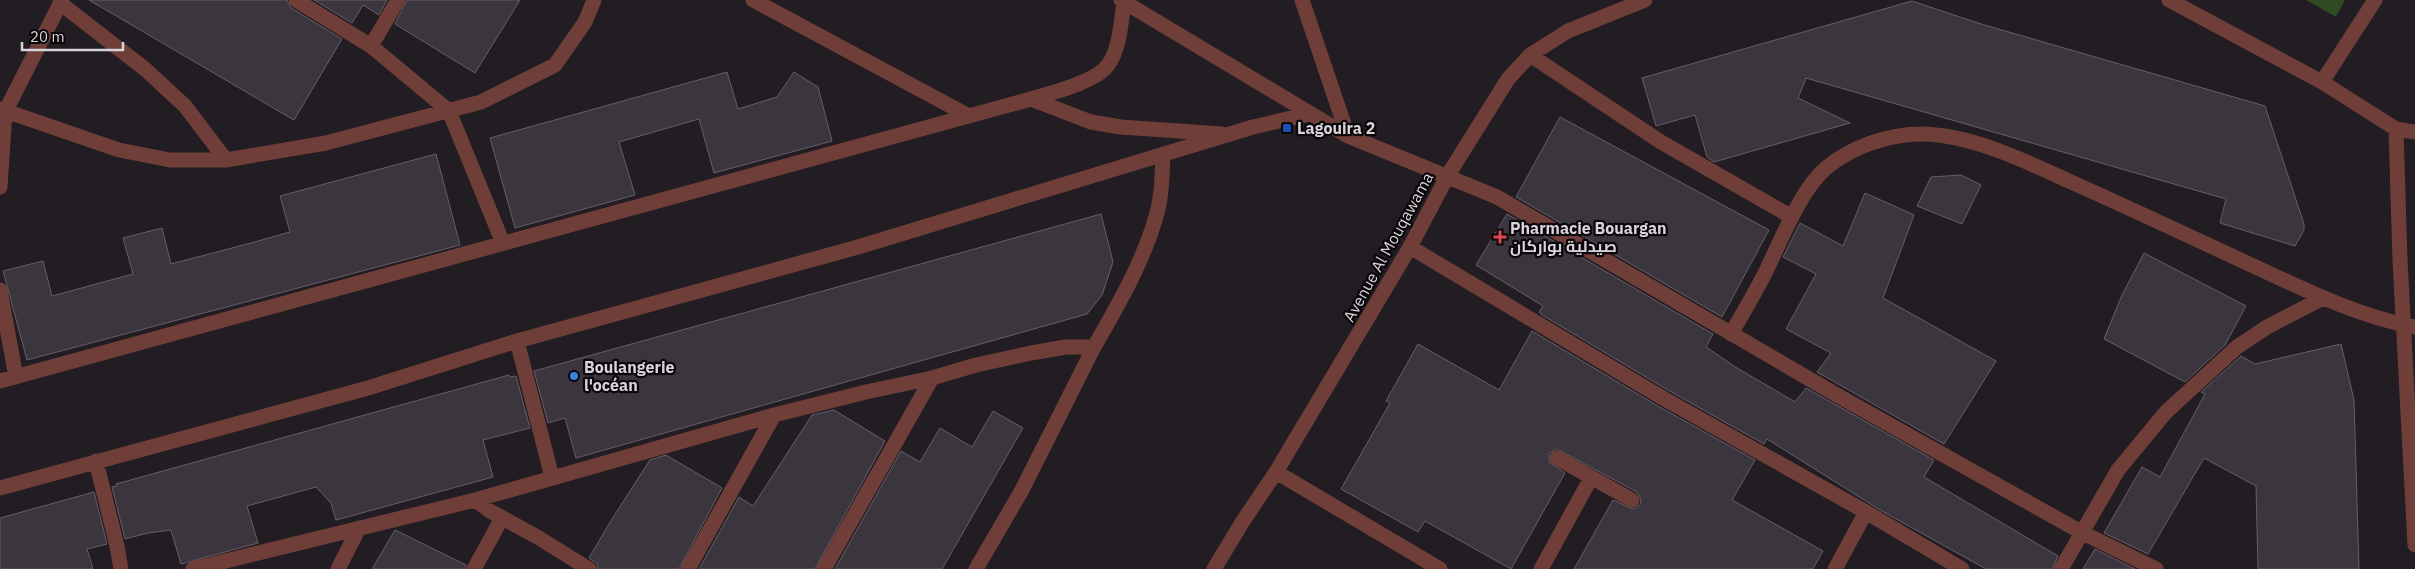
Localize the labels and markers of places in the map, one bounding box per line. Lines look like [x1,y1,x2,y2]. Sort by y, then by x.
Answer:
place label: Lagouira 2 [1297,118,1375,138]
marker: Lagouira 2 [1281,122,1293,134]
place label: Pharmacie Bouargan صيدلية بواركان [1510,218,1667,256]
marker: Pharmacie Bouargan صيدلية بواركان [1494,231,1506,243]
place label: Boulangerie l'océan [584,357,674,395]
marker: Boulangerie l'océan [568,370,580,382]

